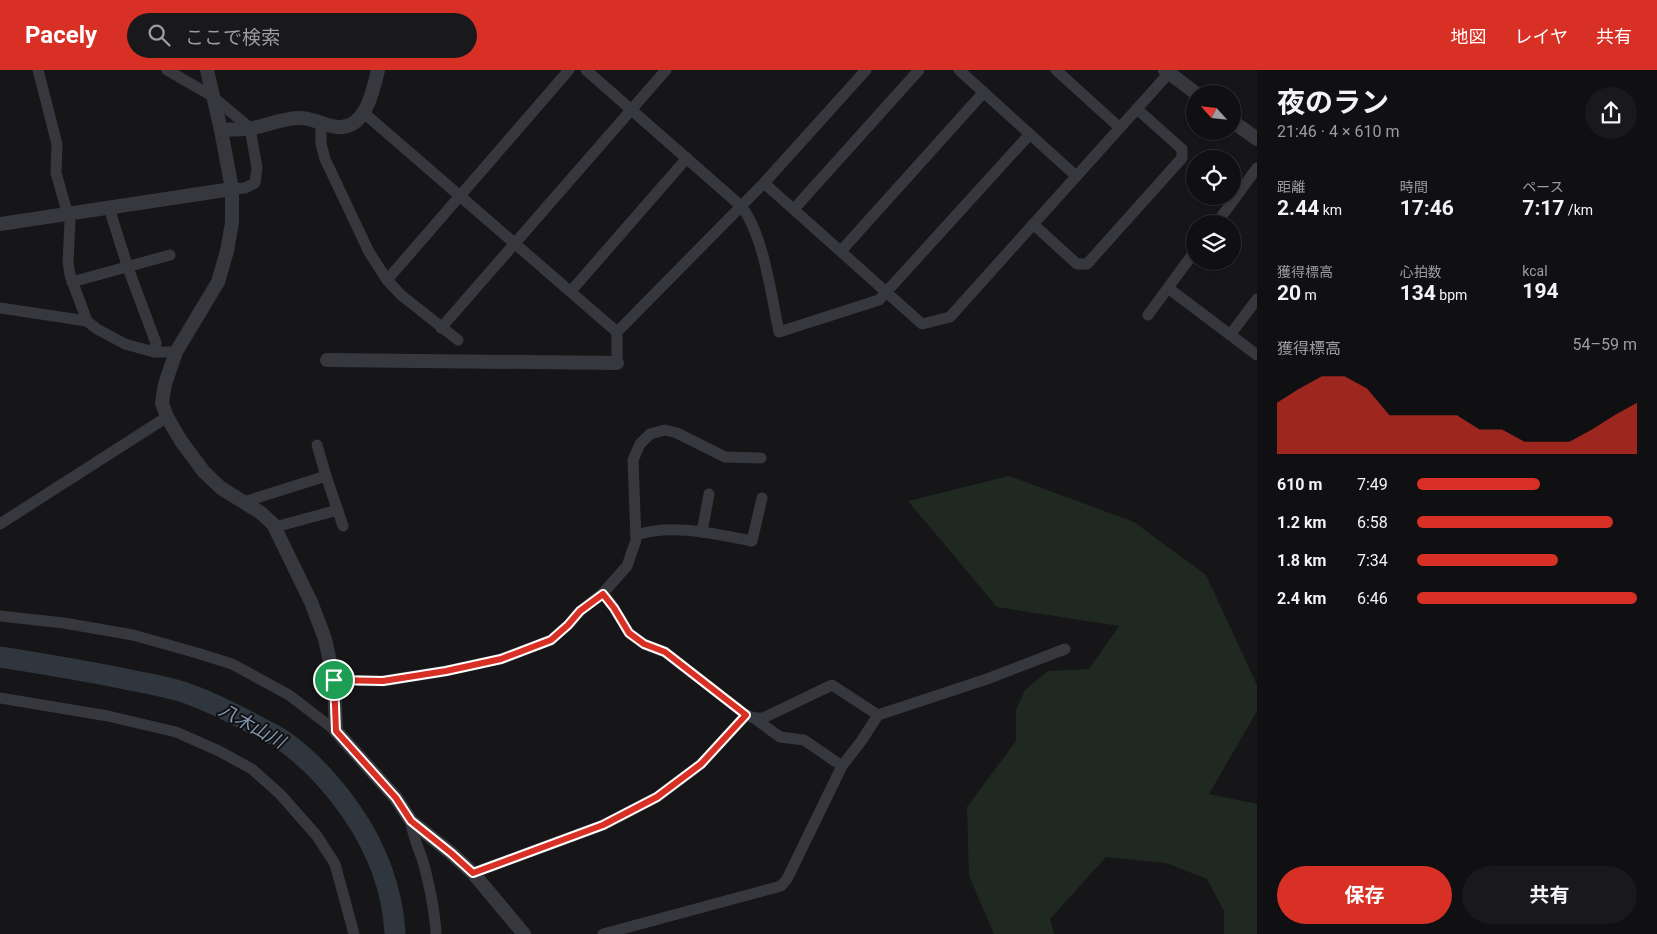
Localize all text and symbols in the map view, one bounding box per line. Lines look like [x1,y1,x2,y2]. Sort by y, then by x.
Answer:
search box [127,13,477,58]
text: Pacely [25,21,97,49]
icon: search [145,21,173,49]
text: ここで検索 [185,26,280,49]
text: 地図 [1451,26,1487,47]
text: レイヤ [1515,26,1568,47]
text: 共有 [1596,26,1632,47]
north arrow [1186,85,1241,140]
map controls [1186,85,1241,270]
text: 夜のラン [1277,86,1389,119]
button: share [1585,87,1637,139]
text: 21:46 · 4 × 610 m [1277,122,1399,141]
button: locate [1186,150,1241,205]
text: 距離 [1277,179,1305,195]
text: 時間 [1400,179,1428,195]
text: ペース [1522,179,1564,195]
text: 2.44 [1277,196,1319,220]
text: 17:46 [1400,196,1454,220]
text: 7:17 [1522,196,1564,220]
text: km [1319,202,1342,218]
text: /km [1564,202,1593,218]
button: layers [1186,215,1241,270]
text: kcal [1522,263,1548,279]
text: 獲得標高 [1277,264,1333,280]
text: 心拍数 [1400,264,1442,280]
text: 194 [1522,279,1558,303]
text: 20 [1277,281,1301,305]
text: 134 [1400,281,1436,305]
text: m [1301,287,1317,303]
text: bpm [1436,287,1467,303]
text: 54–59 m [1573,335,1637,354]
text: 獲得標高 [1277,339,1341,358]
text: 610 m [1277,475,1322,494]
text: 7:49 [1357,475,1388,494]
text: 1.2 km [1277,513,1326,532]
text: 6:58 [1357,513,1388,532]
text: 1.8 km [1277,551,1326,570]
text: 7:34 [1357,551,1388,570]
text: 2.4 km [1277,589,1326,608]
text: 6:46 [1357,589,1388,608]
pin [313,659,355,701]
icon: arrive [320,666,348,694]
water label: 八木山川 [216,699,291,753]
button: 保存 [1277,866,1452,924]
button: 共有 [1462,866,1637,924]

